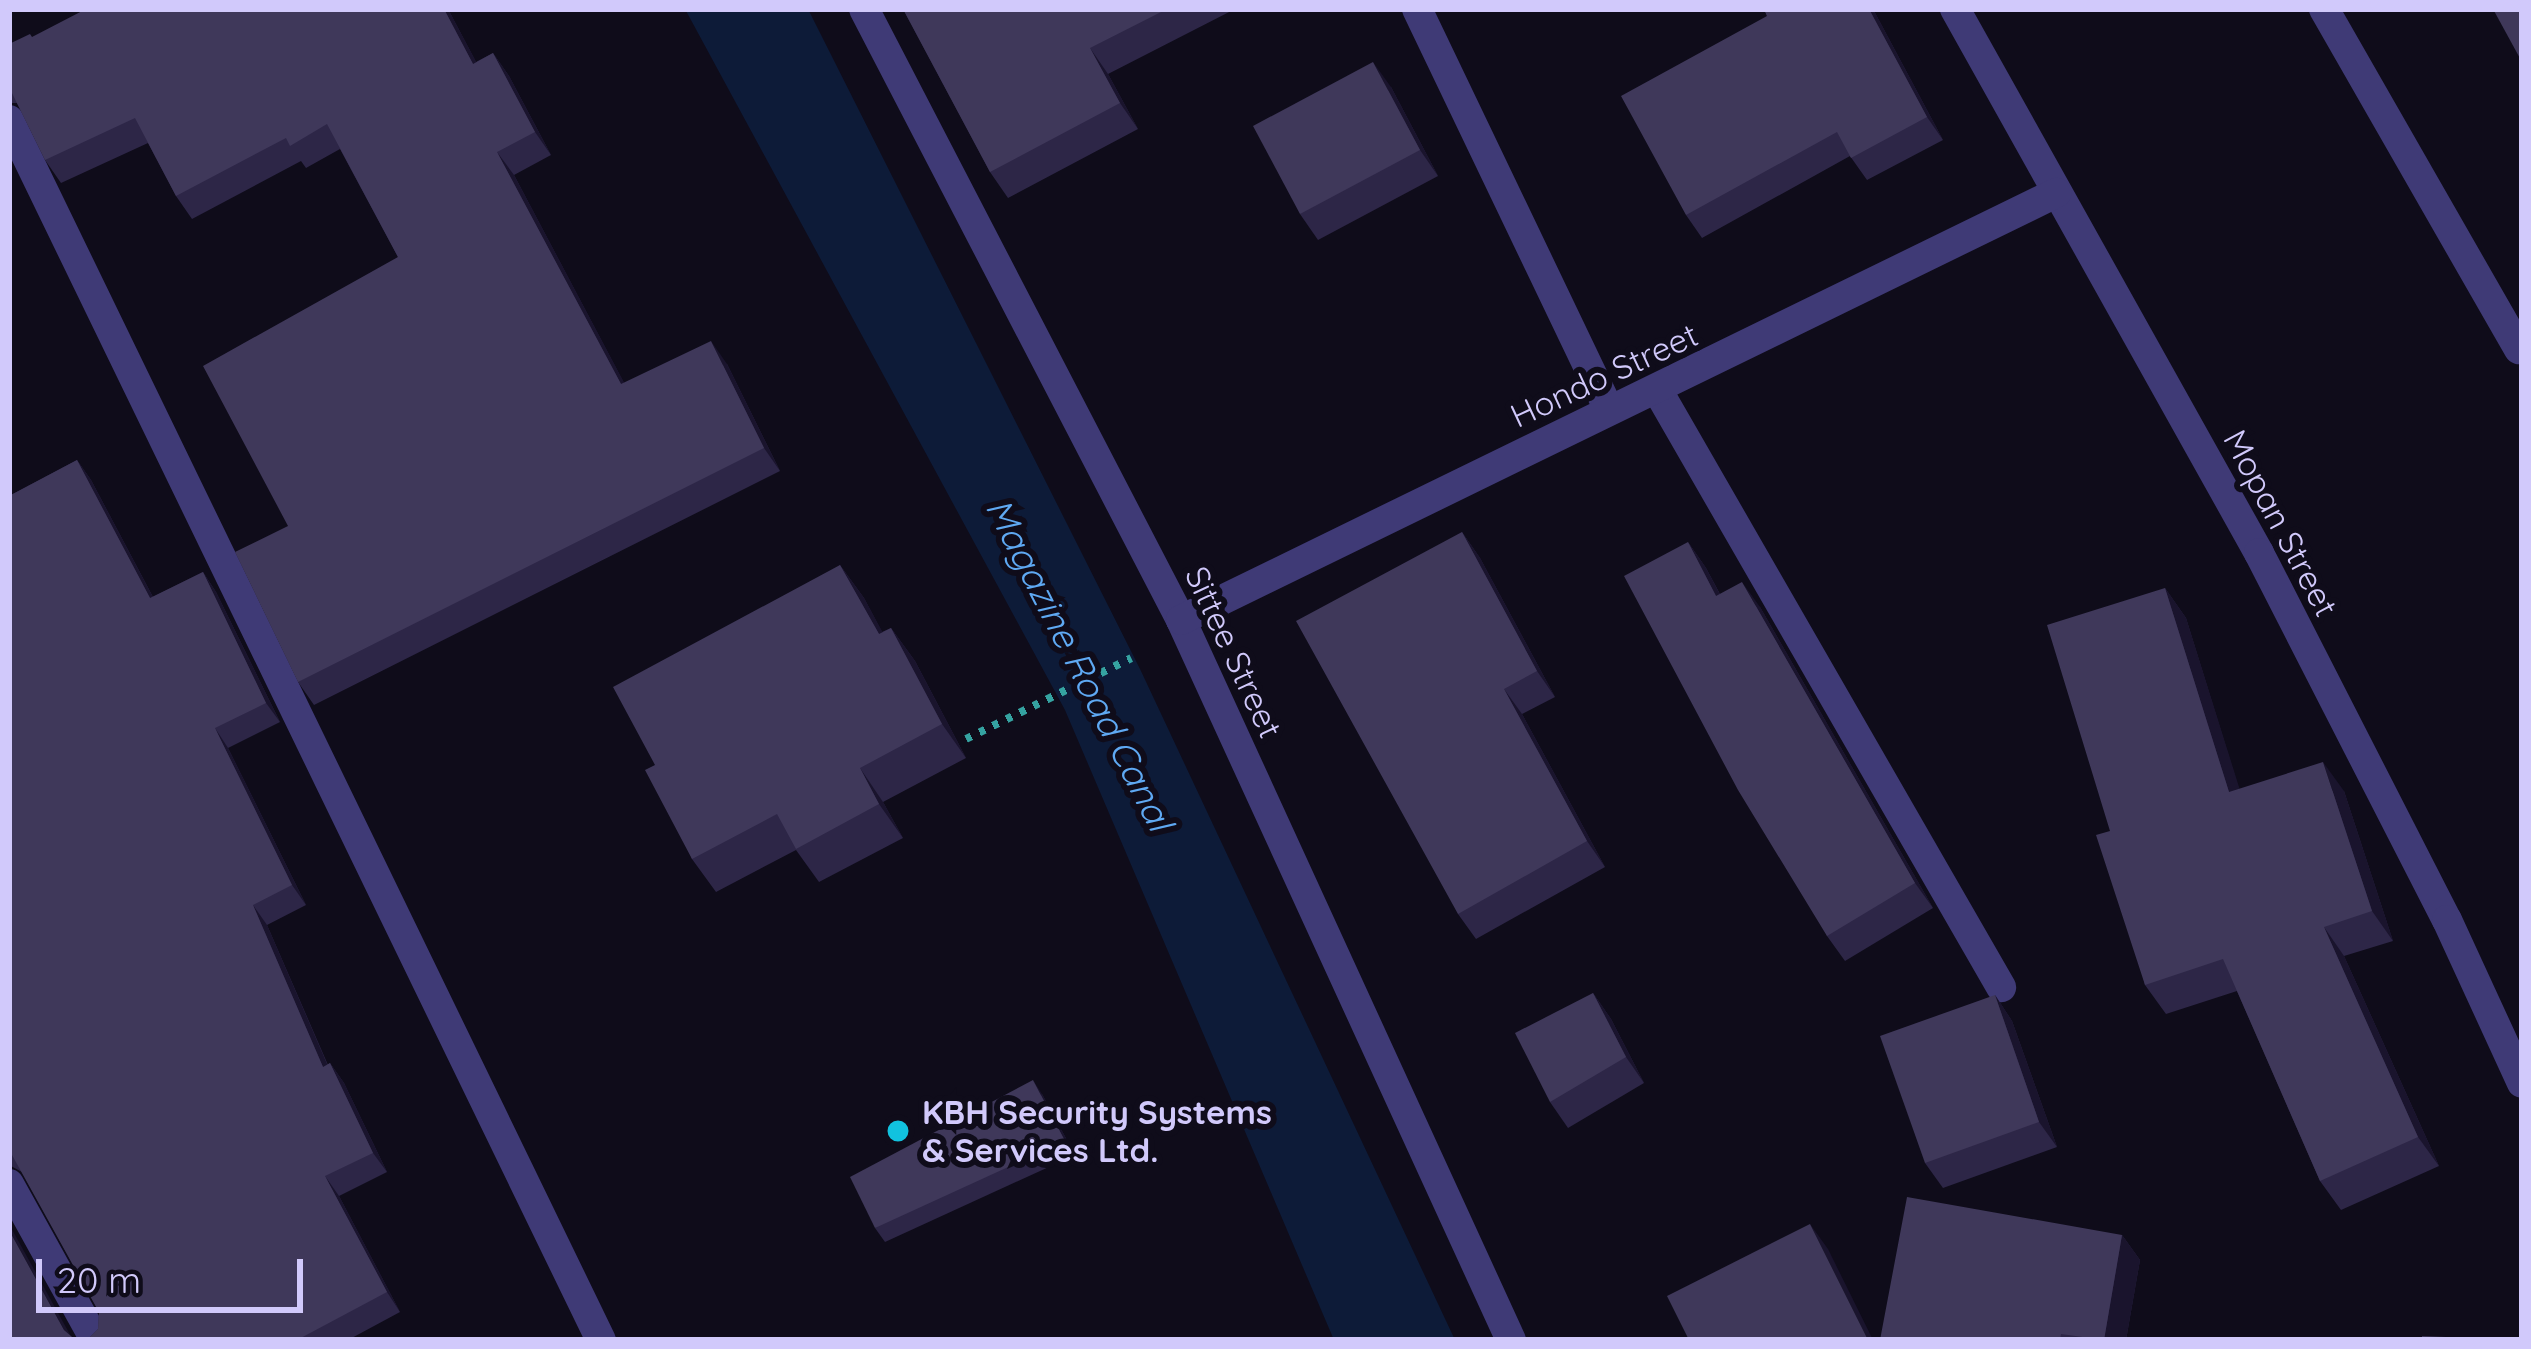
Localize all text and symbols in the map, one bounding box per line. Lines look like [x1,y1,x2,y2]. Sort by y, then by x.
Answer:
street label: Hondo Street [1504,314,1704,436]
street label: Mopan Street [2215,423,2347,623]
water label: Magazine Road Canal [977,491,1183,837]
street label: Sittee Street [1177,560,1291,744]
place label: KBH Security Systems & Services Ltd. [922,1092,1272,1170]
marker: KBH Security Systems & Services Ltd. [885,1118,911,1144]
scale bar [42,1235,309,1309]
text: 20 m [57,1257,141,1302]

